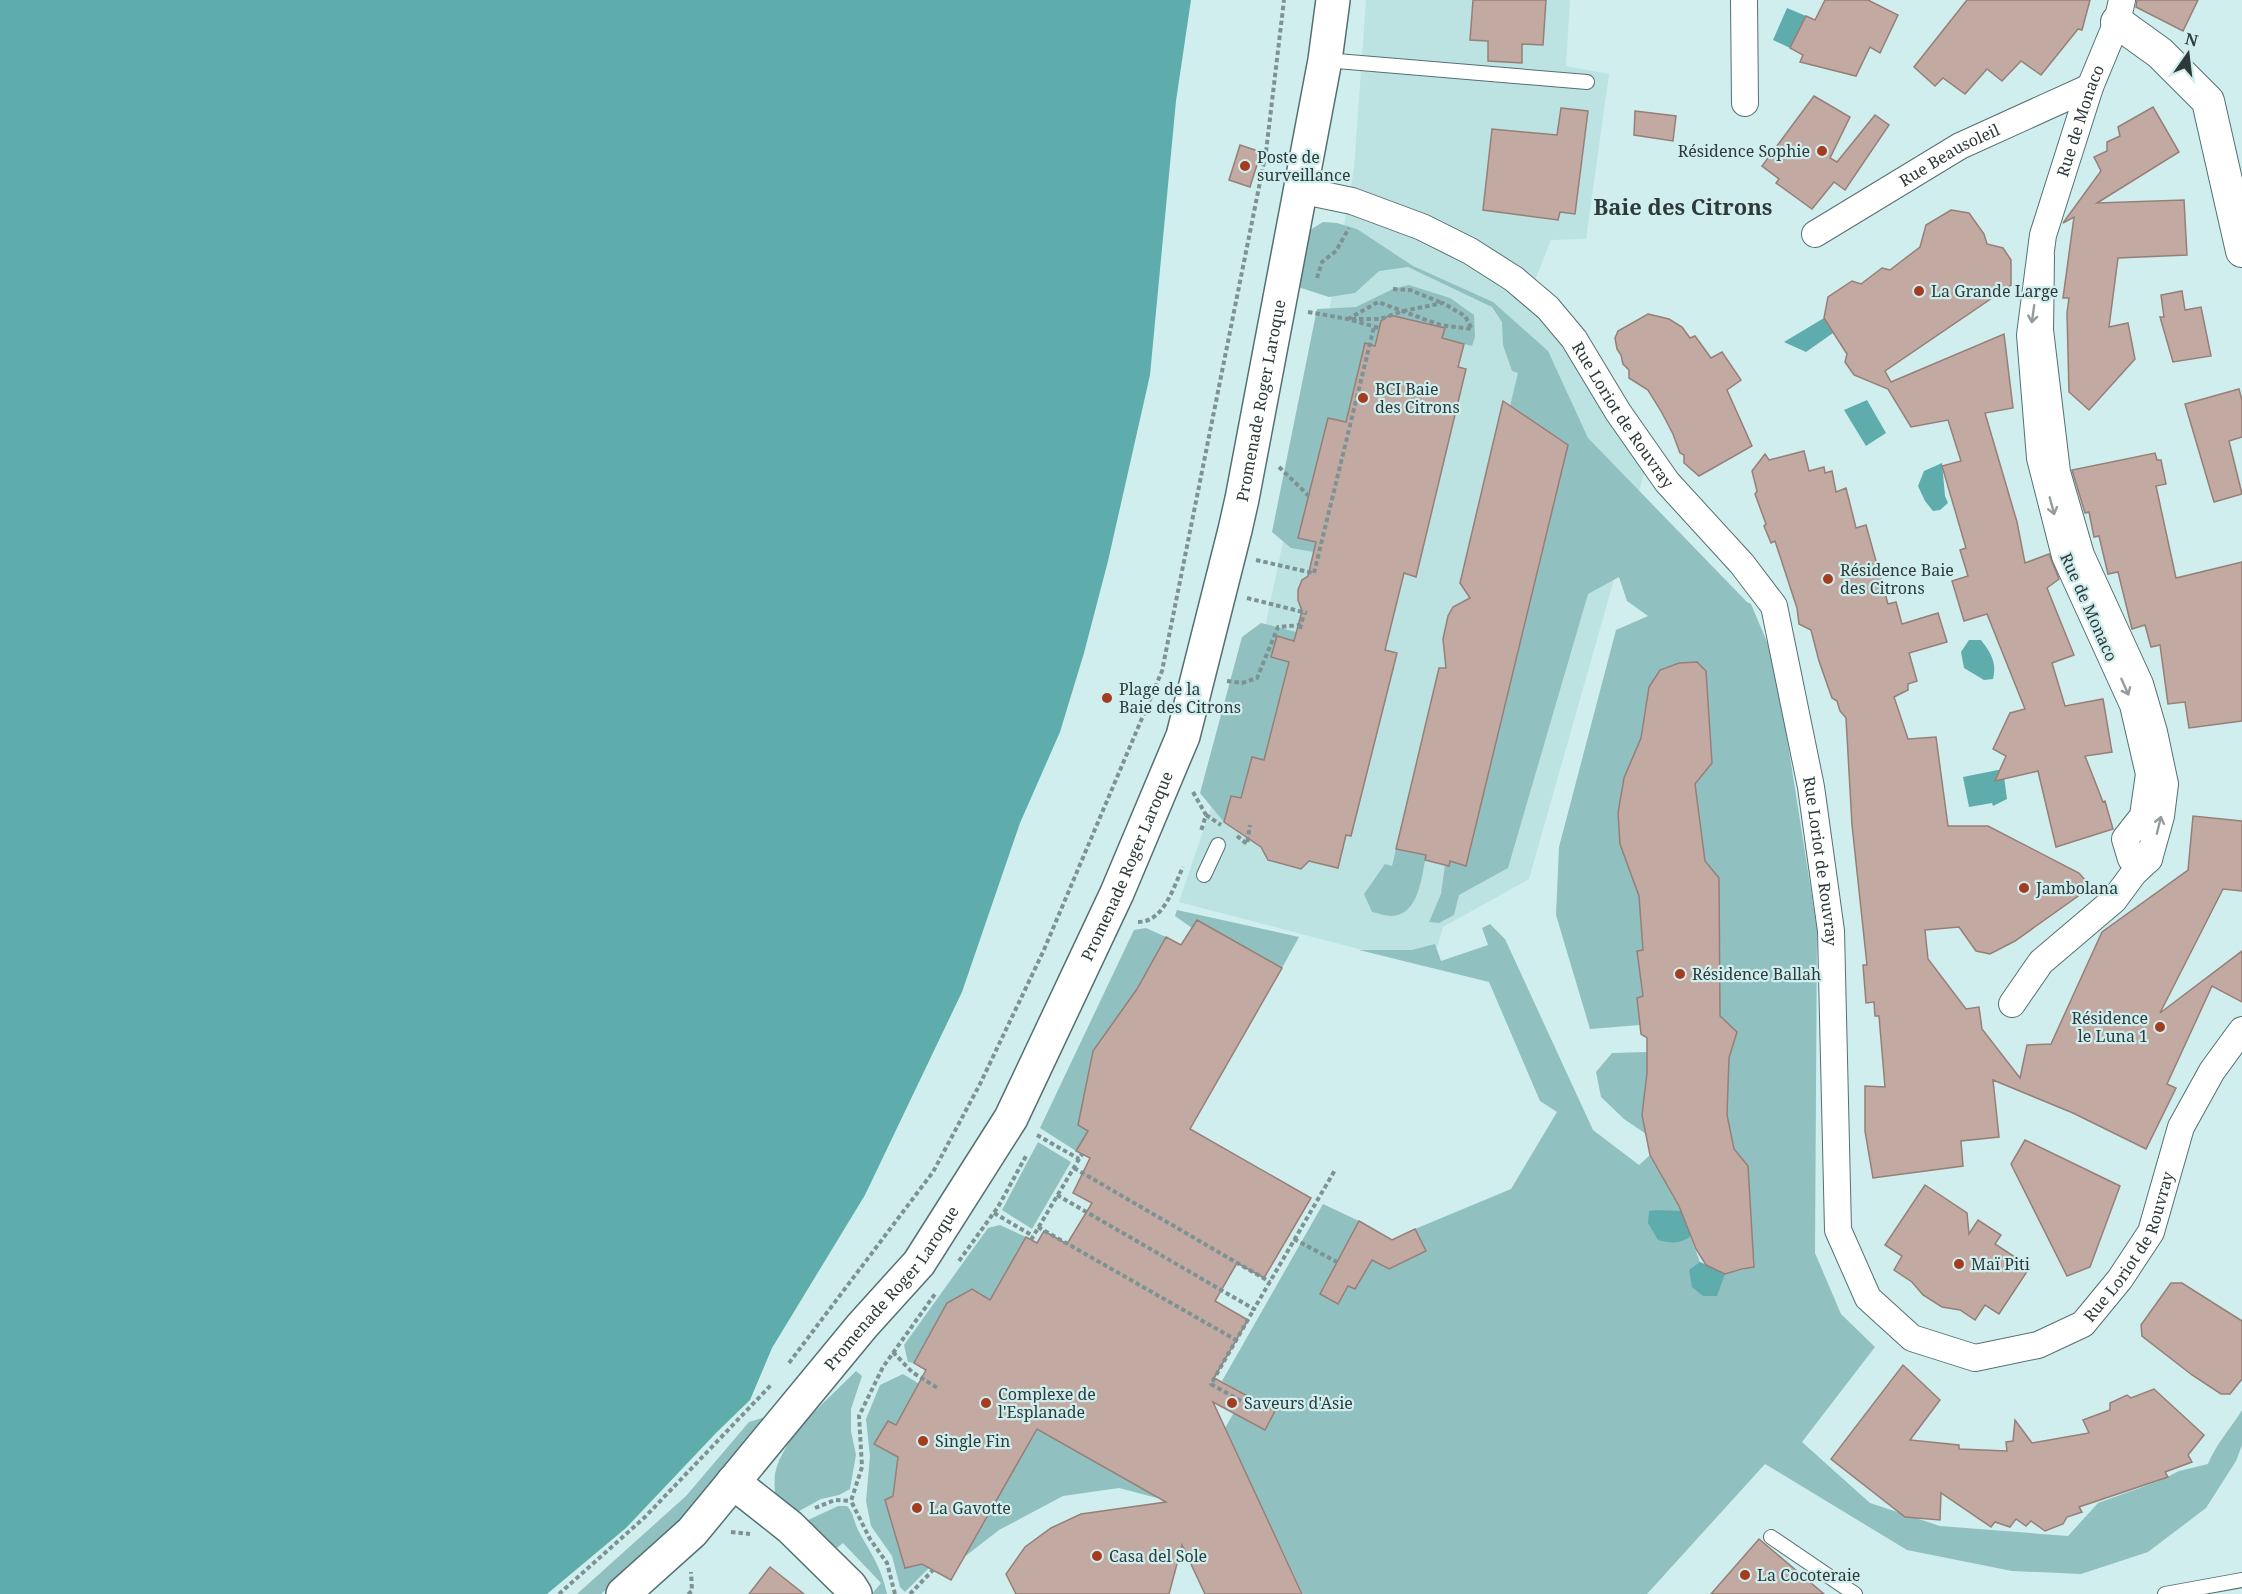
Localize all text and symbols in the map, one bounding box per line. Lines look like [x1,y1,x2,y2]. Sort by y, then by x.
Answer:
north arrow [2158,24,2218,84]
text: N [2183,27,2201,52]
street label: Rue de Monaco [2051,61,2109,179]
street label: Rue Beausoleil [1895,119,2003,191]
place label: Résidence Sophie [1678,140,1810,162]
marker: Résidence Sophie [1815,144,1829,158]
place label: Poste de surveillance [1257,146,1351,186]
marker: Poste de surveillance [1238,159,1252,173]
district label: Baie des Citrons [1594,191,1772,221]
place label: La Grande Large [1931,280,2058,302]
marker: La Grande Large [1912,284,1926,298]
street label: Promenade Roger Laroque [1231,298,1290,503]
one-way arrow [2027,303,2038,323]
street label: Rue Loriot de Rouvray [1567,337,1679,494]
place label: BCI Baie des Citrons [1375,378,1460,418]
marker: BCI Baie des Citrons [1356,391,1370,405]
one-way arrow [2047,497,2059,516]
street label: Rue de Monaco [2055,549,2123,665]
place label: Résidence Baie des Citrons [1840,559,1954,599]
marker: Résidence Baie des Citrons [1821,572,1835,586]
one-way arrow [2119,677,2131,695]
place label: Plage de la Baie des Citrons [1119,678,1241,718]
marker: Plage de la Baie des Citrons [1100,691,1114,705]
street label: Promenade Roger Laroque [1076,768,1178,964]
street label: Rue Loriot de Rouvray [1798,774,1842,947]
one-way arrow [2153,816,2165,835]
place label: Jambolana [2035,877,2118,899]
marker: Jambolana [2017,881,2031,895]
place label: Résidence Ballah [1692,963,1821,985]
marker: Résidence Ballah [1673,967,1687,981]
place label: Résidence le Luna 1 [2071,1007,2148,1047]
marker: Résidence le Luna 1 [2153,1020,2167,1034]
street label: Rue Loriot de Rouvray [2078,1168,2179,1326]
street label: Promenade Roger Laroque [819,1202,963,1375]
place label: Maï Piti [1971,1253,2030,1275]
marker: Maï Piti [1952,1257,1966,1271]
place label: Complexe de l'Esplanade [998,1383,1096,1423]
place label: Saveurs d'Asie [1244,1392,1353,1414]
marker: Complexe de l'Esplanade [979,1396,993,1410]
marker: Saveurs d'Asie [1225,1396,1239,1410]
place label: Single Fin [935,1430,1010,1452]
marker: Single Fin [916,1434,930,1448]
place label: La Gavotte [929,1497,1011,1519]
marker: La Gavotte [910,1501,924,1515]
place label: Casa del Sole [1109,1545,1207,1567]
marker: Casa del Sole [1090,1549,1104,1563]
place label: La Cocoteraie [1757,1564,1860,1586]
marker: La Cocoteraie [1738,1568,1752,1582]

